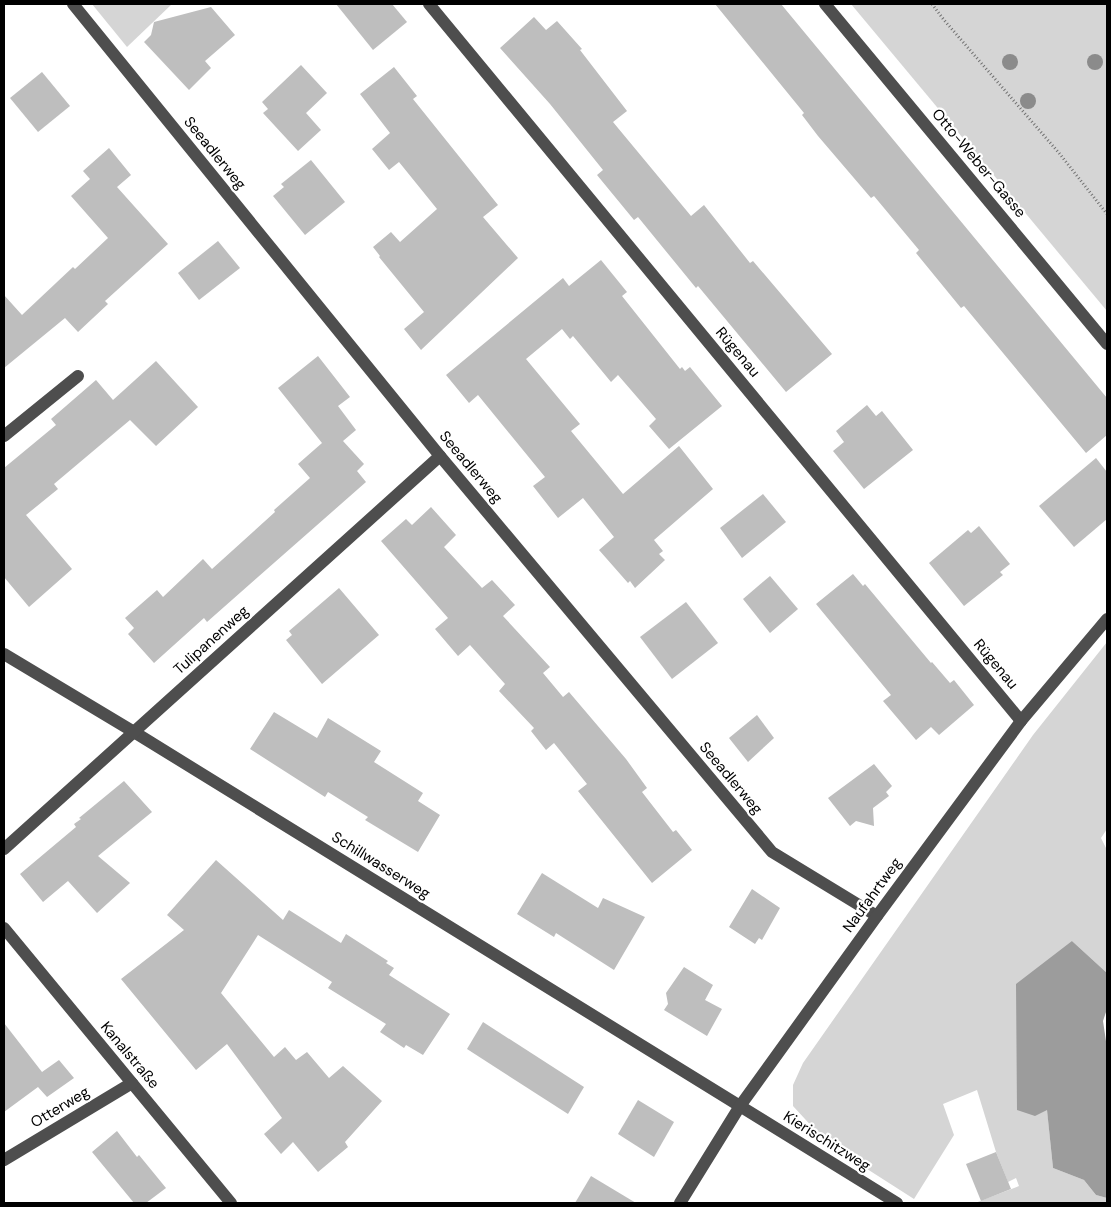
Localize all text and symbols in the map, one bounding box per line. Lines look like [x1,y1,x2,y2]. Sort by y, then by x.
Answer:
street label: Otto-Weber-Gasse [927,104,1031,222]
street label: Seeadlerweg [179,112,251,194]
street label: Rügenau [711,323,765,381]
street label: Seeadlerweg [435,427,507,507]
street label: Tulipanenweg [169,601,253,679]
street label: Rügenau [969,635,1023,693]
street label: Seeadlerweg [695,738,767,818]
street label: Schillwasserweg [328,827,434,903]
street label: Naufahrtweg [838,853,906,937]
street label: Kanalstraße [96,1017,164,1093]
street label: Otterweg [27,1082,93,1132]
street label: Kierischitzweg [780,1106,874,1176]

